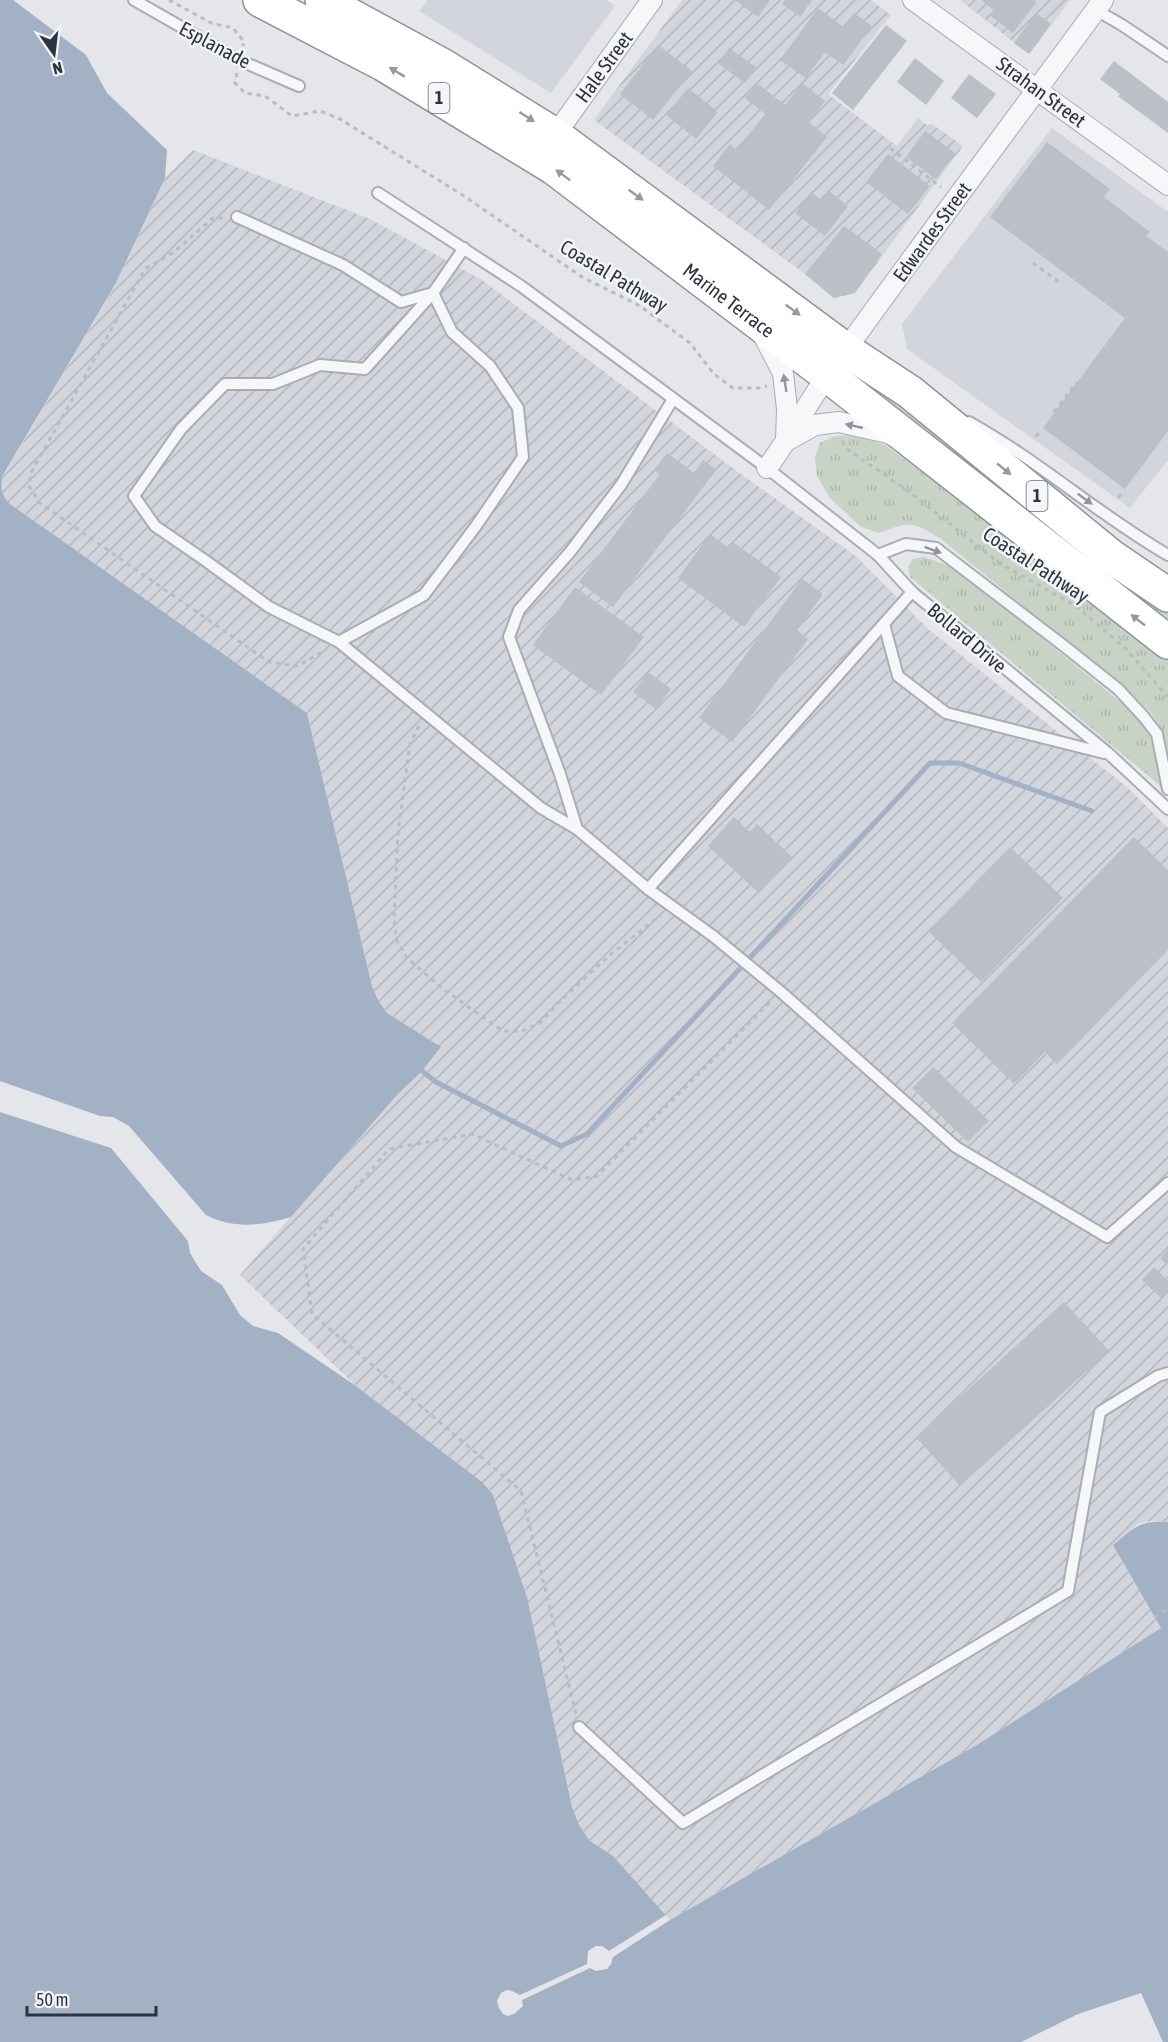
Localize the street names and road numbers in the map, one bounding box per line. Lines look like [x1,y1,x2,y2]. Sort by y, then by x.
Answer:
street label: Esplanade [176,16,255,73]
street label: Hale Street [570,27,637,107]
street label: Strahan Street [992,52,1090,132]
road number: 1 [428,83,450,113]
street label: Edwardes Street [888,177,975,286]
street label: Coastal Pathway [556,234,672,317]
street label: Marine Terrace [679,258,779,342]
road number: 1 [1026,481,1048,511]
street label: Coastal Pathway [979,522,1093,607]
street label: Bollard Drive [923,598,1011,677]

